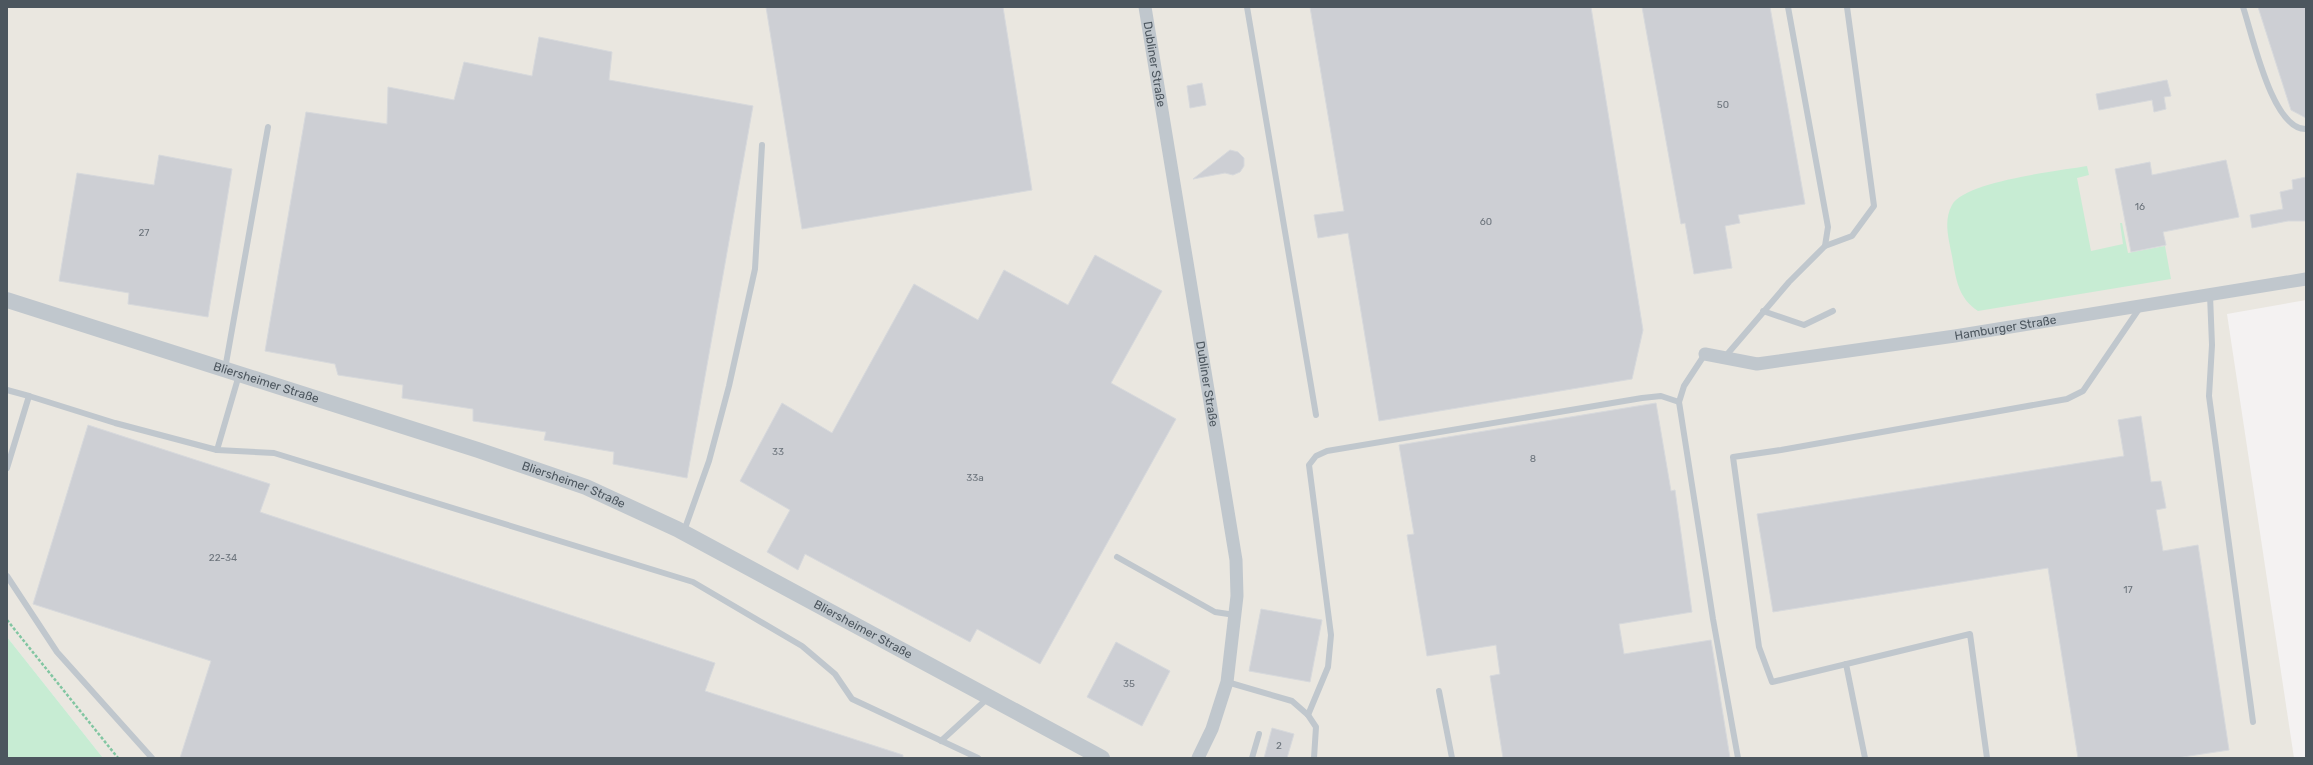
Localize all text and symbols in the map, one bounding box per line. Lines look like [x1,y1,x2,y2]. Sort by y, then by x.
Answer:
street label: Dubliner Straße [1140,20,1168,108]
house number: 50 [1717,99,1729,111]
house number: 16 [2135,201,2145,213]
house number: 60 [1480,216,1492,228]
house number: 27 [139,227,150,239]
street label: Hamburger Straße [1953,313,2058,343]
street label: Dubliner Straße [1193,340,1221,428]
street label: Bliersheimer Straße [212,359,321,406]
house number: 33 [772,446,784,458]
house number: 8 [1530,453,1536,465]
street label: Bliersheimer Straße [520,459,628,511]
house number: 33a [966,472,984,484]
house number: 22-34 [209,552,237,564]
house number: 17 [2123,584,2133,596]
street label: Bliersheimer Straße [811,597,915,662]
house number: 35 [1123,678,1135,690]
house number: 2 [1276,740,1282,752]

